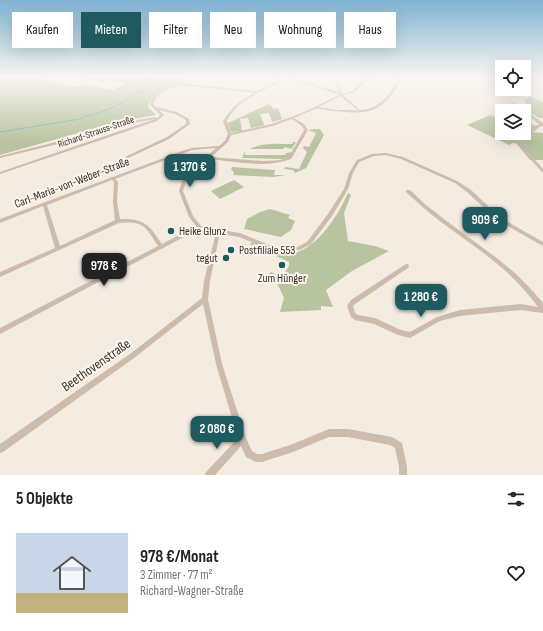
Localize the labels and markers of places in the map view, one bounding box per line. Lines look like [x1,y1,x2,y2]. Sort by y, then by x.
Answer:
pin: 1 370 € [153,154,227,188]
pin: 909 € [457,207,513,241]
place label: Heike Glunz [179,224,227,239]
marker: Heike Glunz [166,226,176,236]
place label: Postfiliale 553 [239,243,295,258]
marker: Postfiliale 553 [226,245,236,255]
place label: tegut [196,251,218,266]
pin: 978 € [76,253,132,287]
marker: tegut [221,253,231,263]
marker: Zum Hünger [277,260,287,270]
place label: Zum Hünger [258,271,307,286]
pin: 1 280 € [384,284,458,318]
pin: 2 080 € [180,416,254,450]

